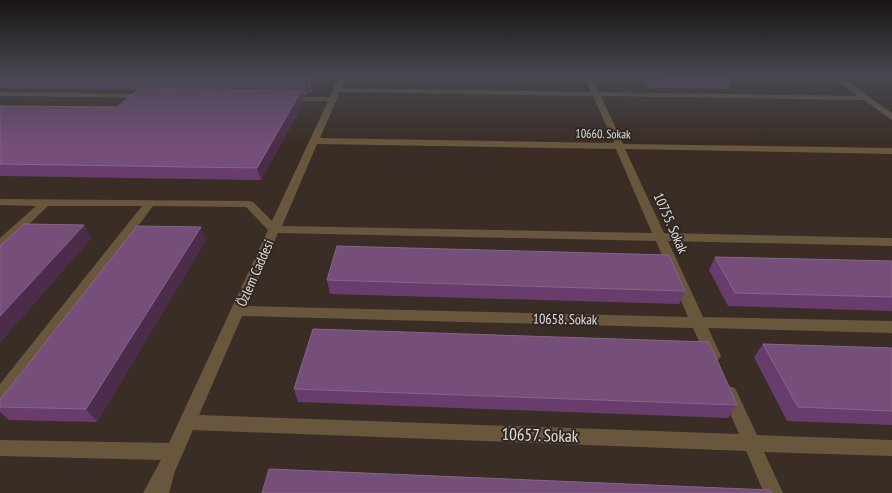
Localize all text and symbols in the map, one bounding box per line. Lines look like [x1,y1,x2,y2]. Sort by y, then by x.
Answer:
street label: 10660. Sokak [575,126,631,141]
street label: 10755. Sokak [650,190,693,257]
street label: Özlem Caddesi [232,237,278,309]
street label: 10658. Sokak [533,309,598,329]
street label: 10657. Sokak [501,423,579,447]

